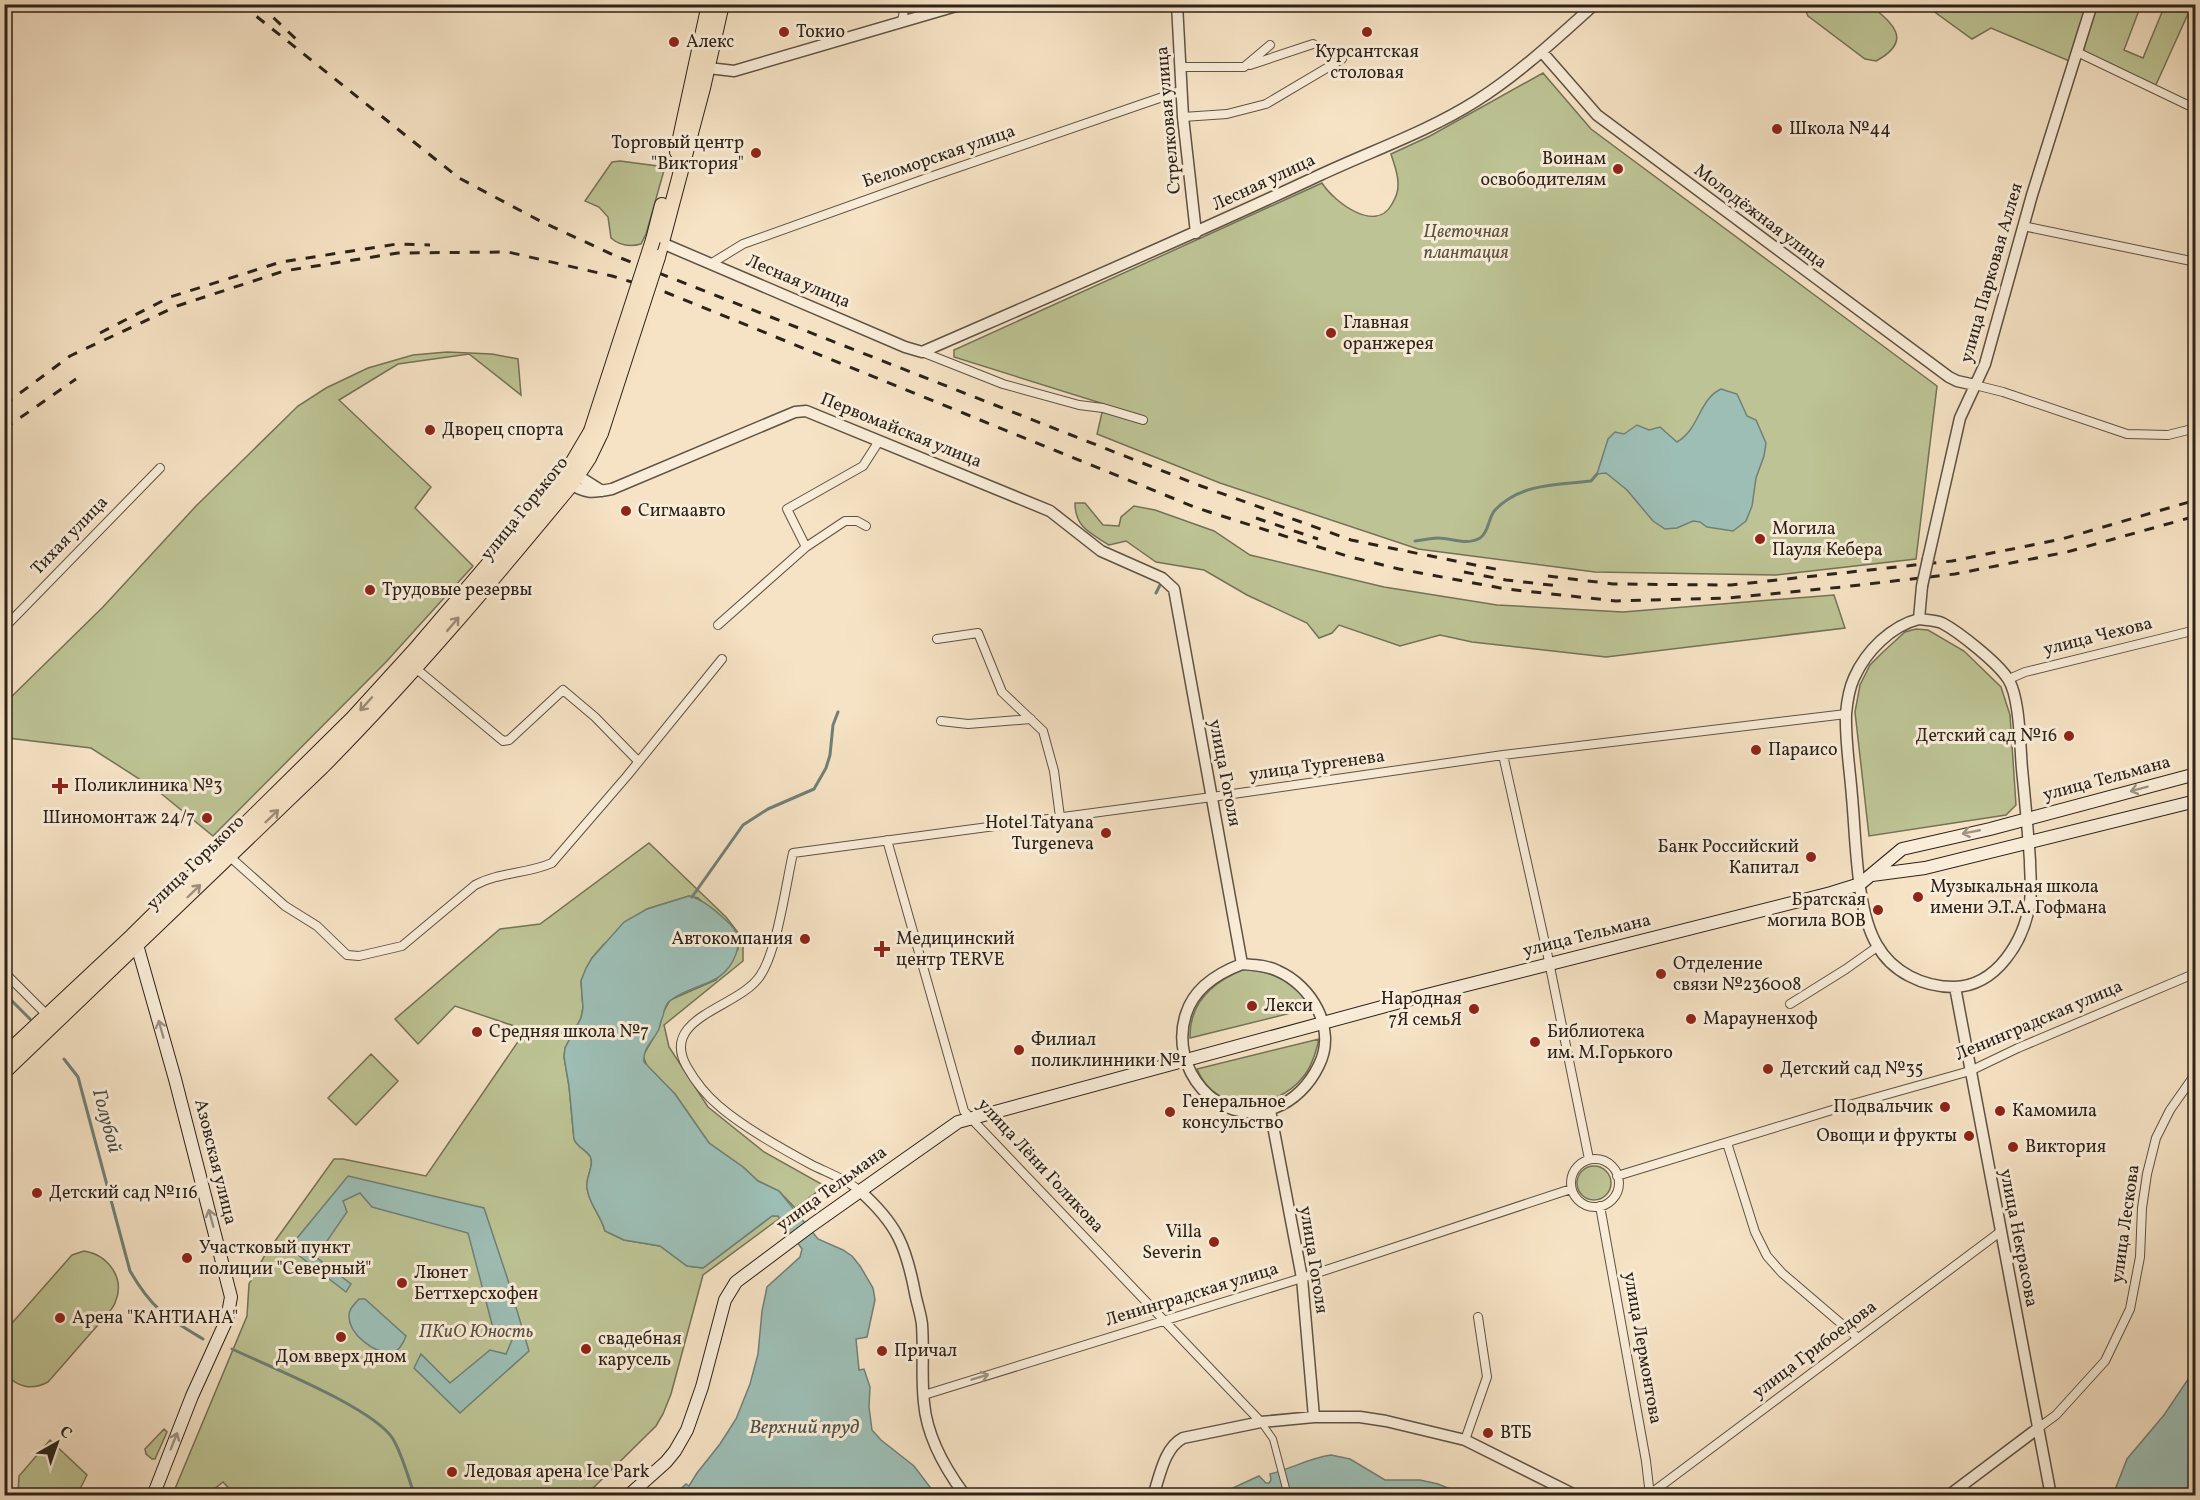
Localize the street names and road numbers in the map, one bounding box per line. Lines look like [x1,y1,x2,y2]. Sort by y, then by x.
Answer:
street label: Стрелковая улица [1150,45,1188,195]
street label: Беломорская улица [859,119,1019,195]
street label: Лесная улица [1208,148,1320,218]
street label: Молодёжная улица [1688,159,1832,275]
street label: улица Парковая Аллея [1954,180,2030,366]
street label: Лесная улица [742,249,854,315]
street label: Первомайская улица [817,387,985,475]
street label: улица Горького [475,452,575,566]
street label: Тихая улица [26,491,114,581]
street label: улица Чехова [2041,611,2155,663]
street label: улица Гоголя [1201,717,1247,829]
street label: улица Тургенева [1248,744,1386,788]
street label: улица Тельмана [2040,750,2174,808]
street label: улица Горького [142,810,250,916]
street label: улица Тельмана [1520,908,1654,964]
street label: Ленинградская улица [1951,974,2127,1068]
street label: улица Лёни Голикова [971,1093,1109,1239]
street label: Азовская улица [187,1097,243,1227]
street label: улица Тельмана [772,1140,892,1238]
street label: улица Лескова [2105,1163,2147,1285]
street label: улица Некрасова [1992,1167,2044,1309]
street label: улица Гоголя [1292,1204,1334,1316]
street label: Ленинградская улица [1102,1257,1282,1333]
street label: улица Лермонтова [1616,1270,1668,1426]
street label: улица Грибоедова [1748,1295,1882,1405]

